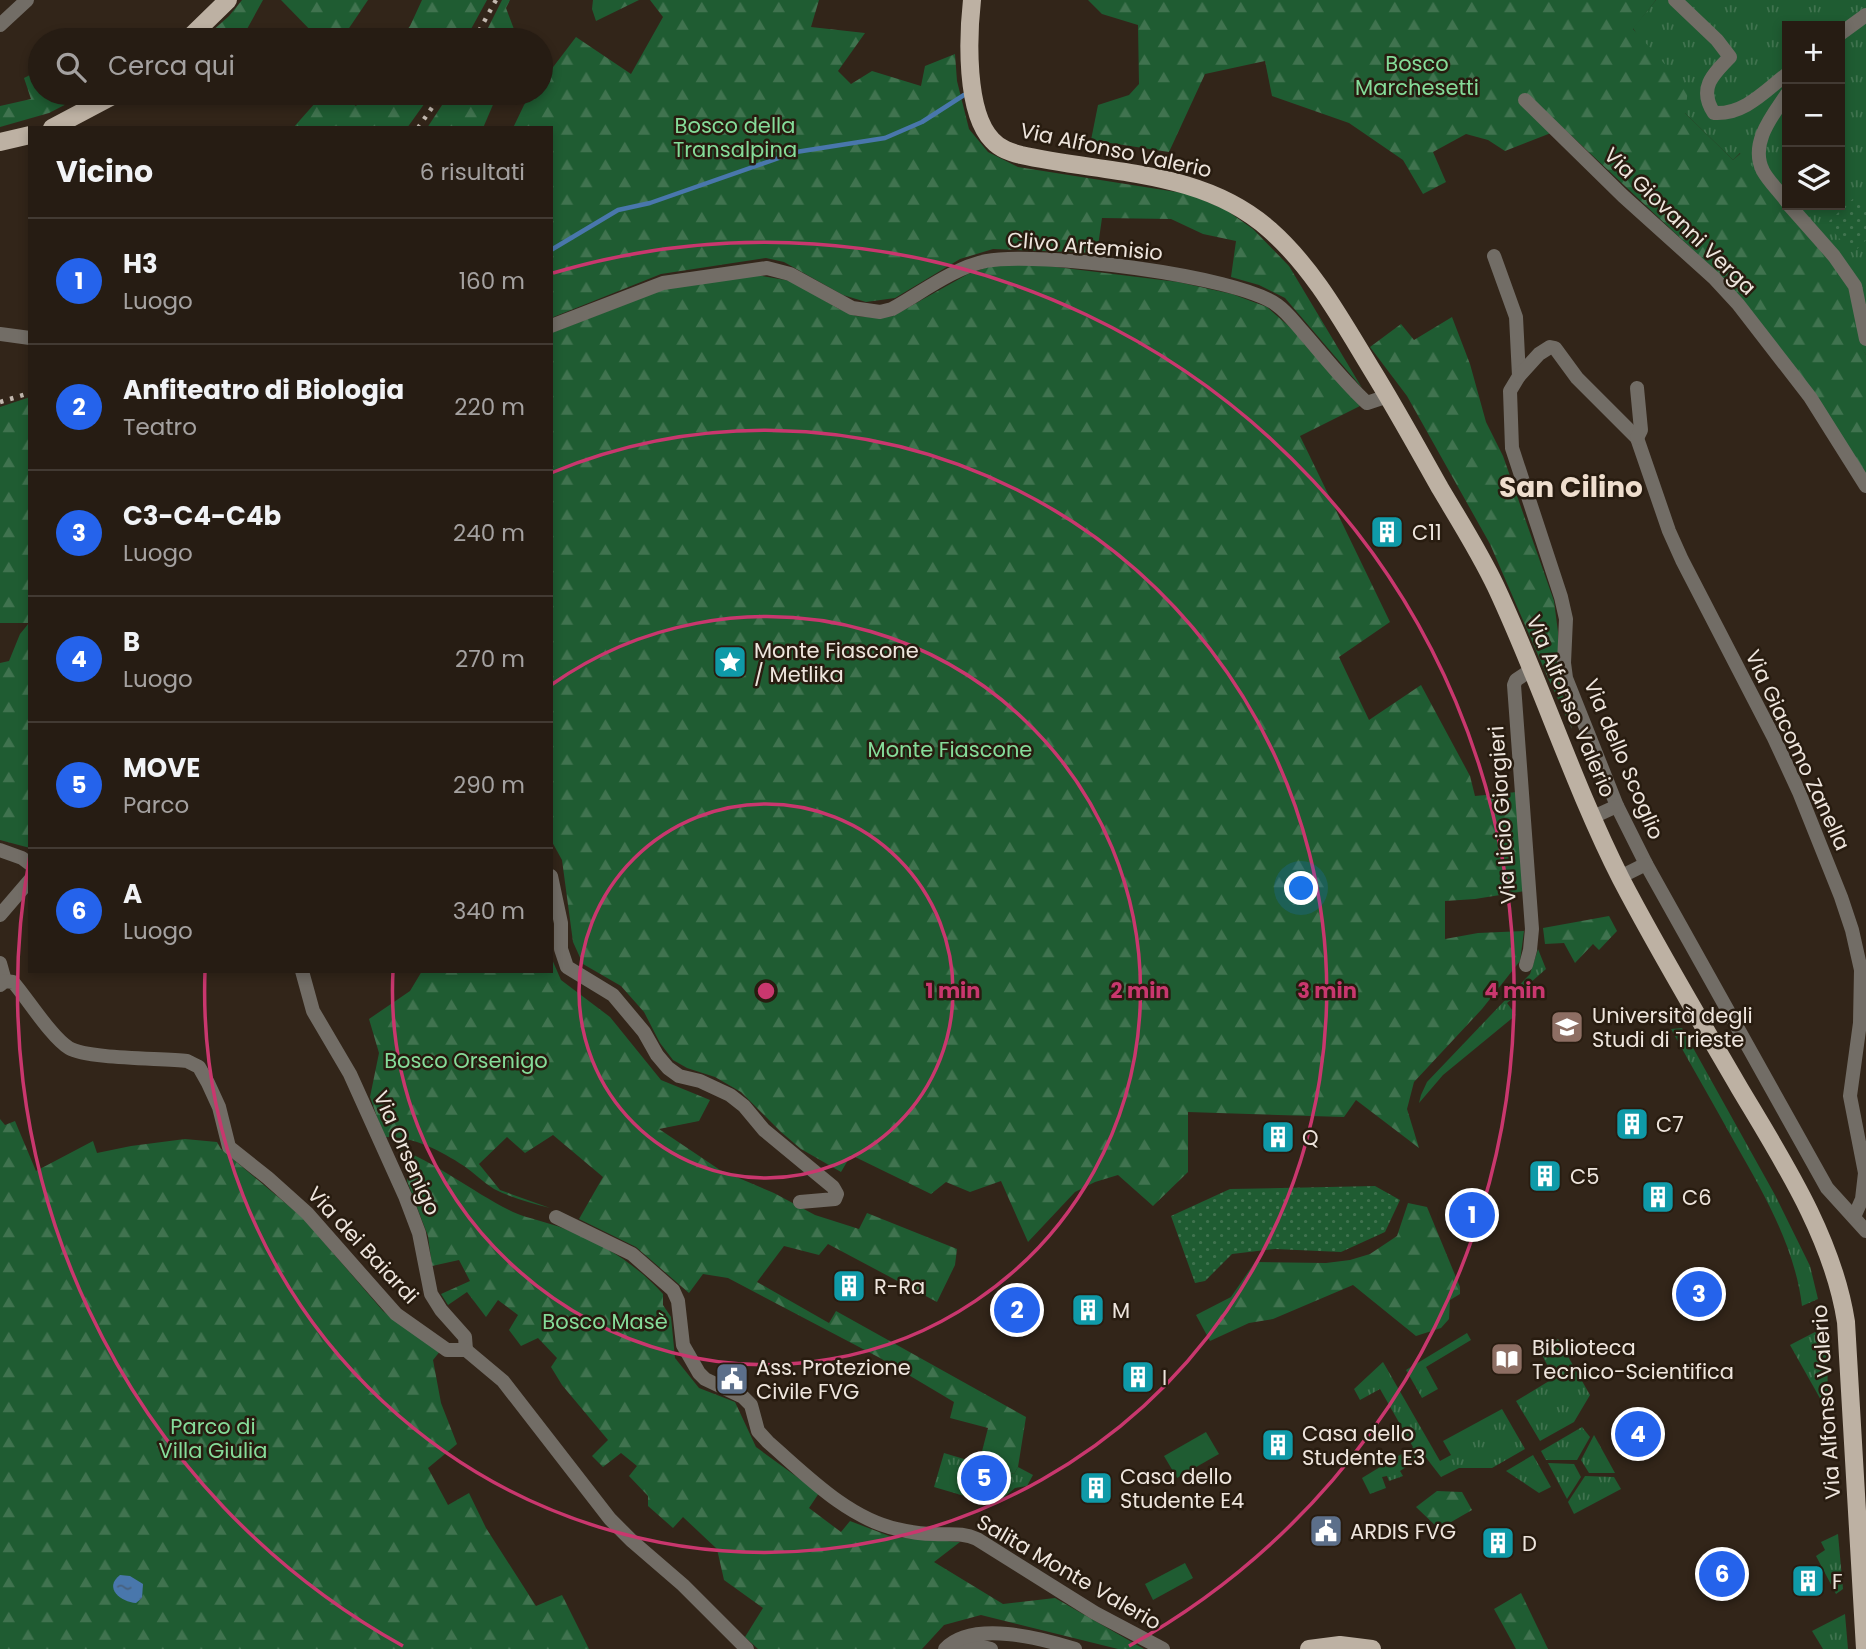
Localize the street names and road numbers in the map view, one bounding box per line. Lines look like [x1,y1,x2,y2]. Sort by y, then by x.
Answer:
street label: Via Alfonso Valerio [1017,116,1215,184]
street label: Via Giovanni Verga [1598,141,1762,301]
street label: Clivo Artemisio [1006,225,1164,267]
street label: Via Alfonso Valerio [1519,610,1623,802]
street label: Via Giacomo Zanella [1739,645,1857,855]
street label: Via dello Scoglio [1577,674,1671,844]
street label: Via Licio Giorgieri [1481,725,1523,905]
street label: Via Orsenigo [367,1086,447,1220]
street label: Via dei Baiardi [301,1180,425,1310]
street label: Via Alfonso Valerio [1805,1304,1847,1500]
street label: Salita Monte Valerio [971,1507,1167,1637]

